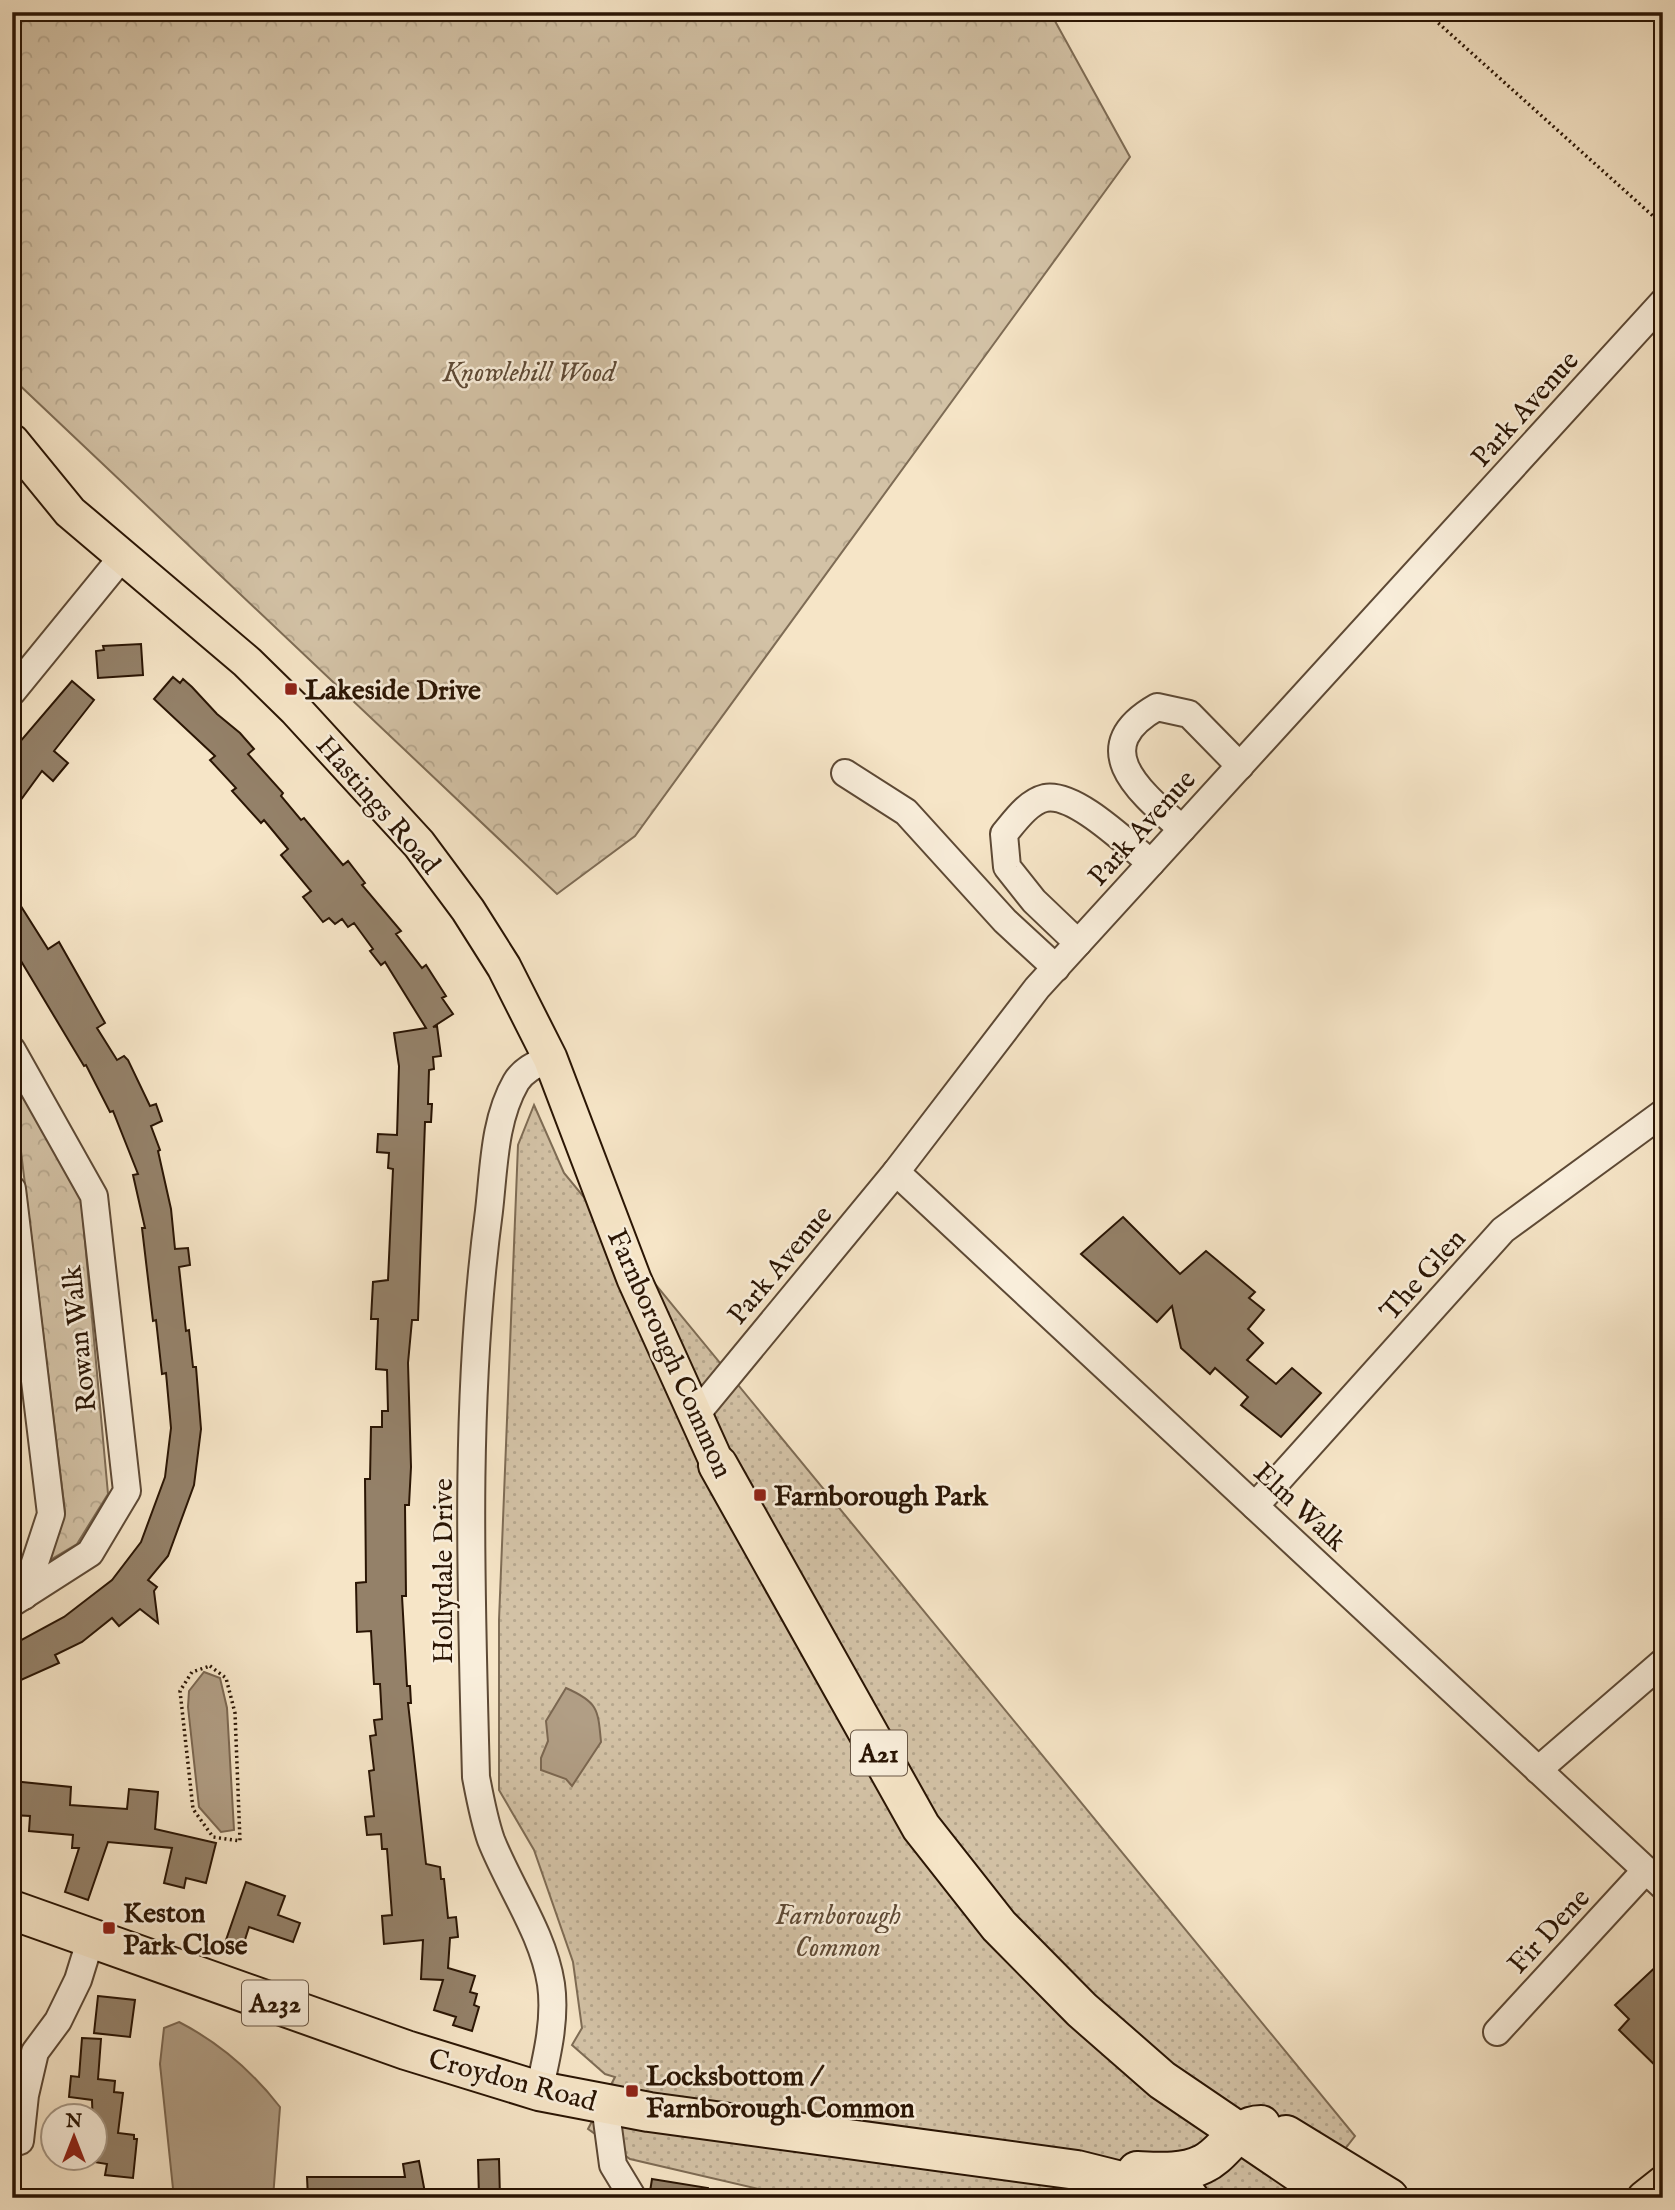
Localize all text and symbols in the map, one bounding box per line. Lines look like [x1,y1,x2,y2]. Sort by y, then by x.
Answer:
street label: Park Avenue [1464,344,1587,475]
park label: Knowlehill Wood [442,356,617,391]
place label: Lakeside Drive [305,674,481,709]
marker: Lakeside Drive [283,681,299,697]
street label: Hastings Road [307,729,447,882]
street label: Park Avenue [1081,763,1204,894]
street label: Park Avenue [721,1199,841,1332]
street label: The Glen [1373,1222,1474,1329]
street label: Farnborough Common [598,1224,739,1484]
street label: Rowan Walk [55,1263,106,1414]
street label: Elm Walk [1245,1456,1354,1560]
street label: Hollydale Drive [427,1478,462,1664]
place label: Farnborough Park [774,1480,989,1515]
marker: Farnborough Park [752,1487,768,1503]
road number: A21 [851,1730,907,1776]
street label: Fir Dene [1501,1881,1598,1982]
place label: Keston Park Close [123,1897,248,1964]
park label: Farnborough Common [775,1899,901,1966]
marker: Keston Park Close [101,1920,117,1936]
road number: A232 [242,1980,308,2026]
street label: Croydon Road [425,2042,600,2121]
place label: Locksbottom / Farnborough Common [646,2060,915,2127]
marker: Locksbottom / Farnborough Common [624,2083,640,2099]
north arrow [38,2102,108,2172]
text: N [65,2110,83,2134]

